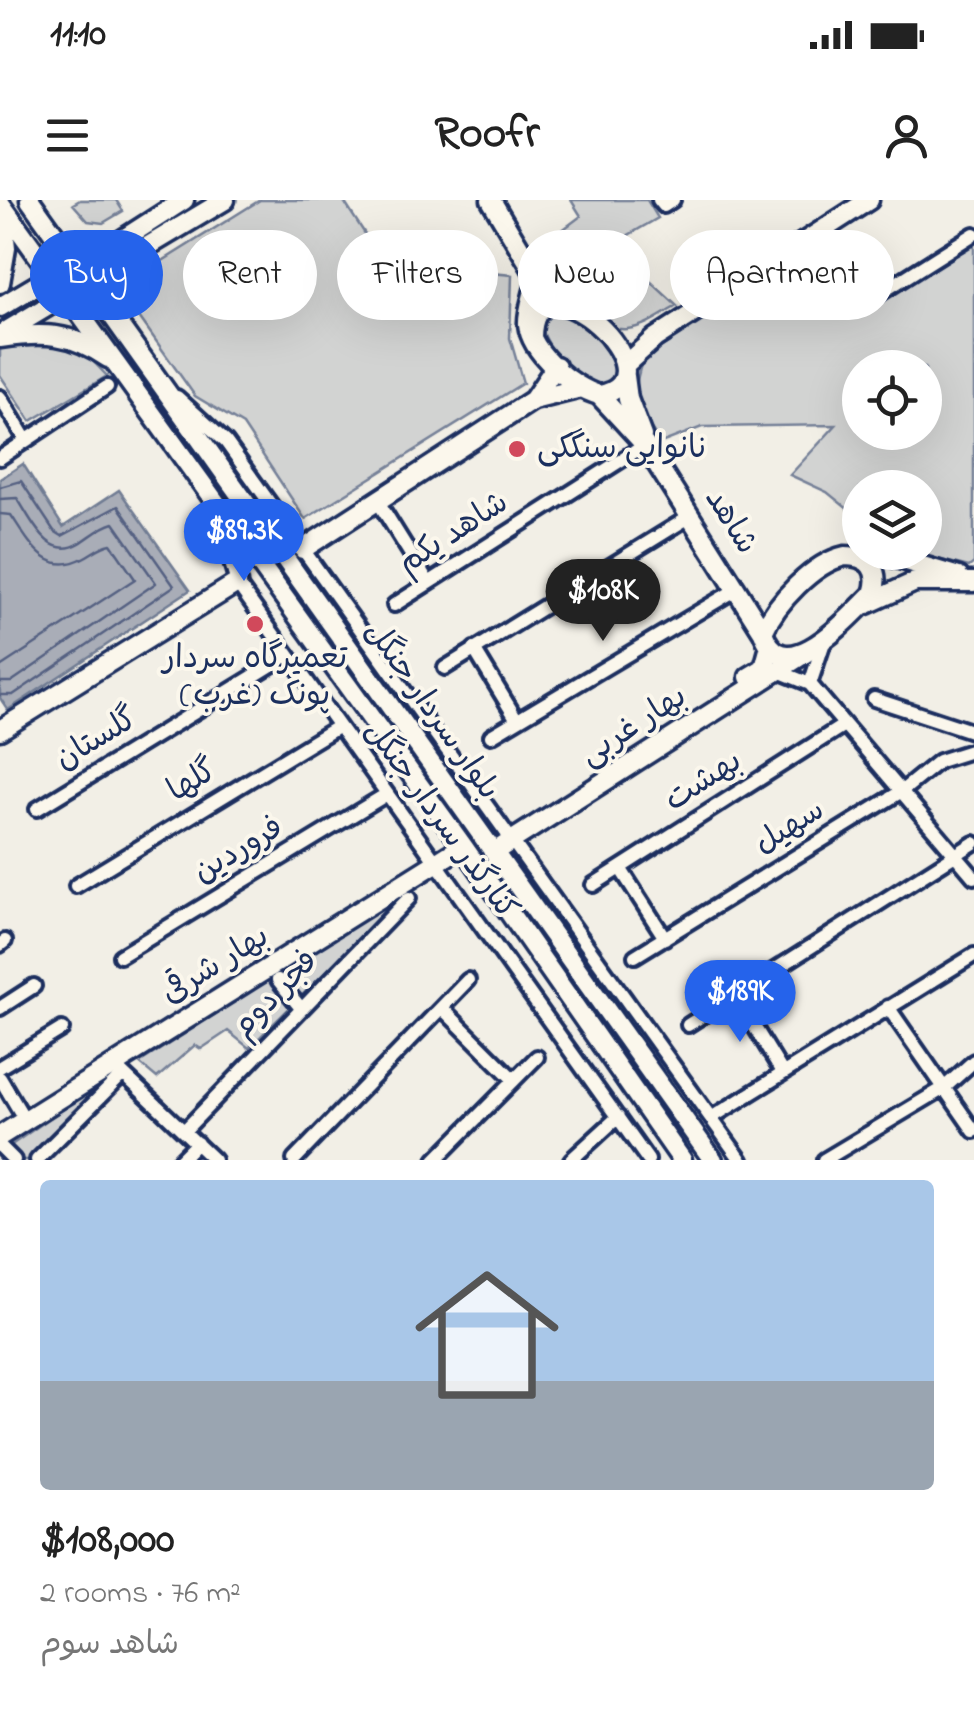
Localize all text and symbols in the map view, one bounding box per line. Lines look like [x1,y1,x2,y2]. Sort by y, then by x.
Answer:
text: 11:10 [50,7,106,63]
text: Roofr [434,102,540,168]
icon: menu [40,108,95,163]
icon: person [879,108,934,163]
chip: Buy [30,230,163,320]
chip: Rent [183,230,317,320]
chip: Filters [337,230,498,320]
chip: New [518,230,650,320]
chip: Apartment [670,230,894,320]
map controls [842,350,942,570]
button: locate [842,350,942,450]
place label: نانوایی سنگکی [537,426,708,473]
marker: نانوایی سنگکی [506,438,528,460]
button: layers [842,470,942,570]
street label: شاهد [691,480,769,564]
street label: شاهد یکم [389,481,519,587]
pin: $89.3K [163,499,325,584]
text: $89.3K [206,508,282,555]
pin: $108K [533,559,673,644]
text: $108K [568,568,638,615]
street label: بلوار سردار جنگل [352,612,510,810]
marker: تعمیرگاه سردار پونک (غرب) [244,613,266,635]
place label: تعمیرگاه سردار پونک (غرب) [160,636,348,720]
street label: بهار غربی [571,675,697,779]
street label: گلستان [47,697,147,783]
street label: کنارگذر سردار جنگل [351,711,529,931]
street label: بهشت [656,739,752,825]
street label: گلها [159,749,227,815]
street label: سهیل [746,788,834,868]
street label: فروردین [185,806,293,896]
street label: بهار شرقی [153,914,279,1018]
street label: فجر دوم [222,940,330,1050]
pin: $189K [670,960,810,1045]
text: $189K [707,969,773,1016]
icon: home [397,1245,577,1425]
text: $108,000 [40,1510,174,1571]
text: 2 rooms · 76 m² [40,1571,241,1618]
text: شاهد سوم [40,1622,179,1669]

